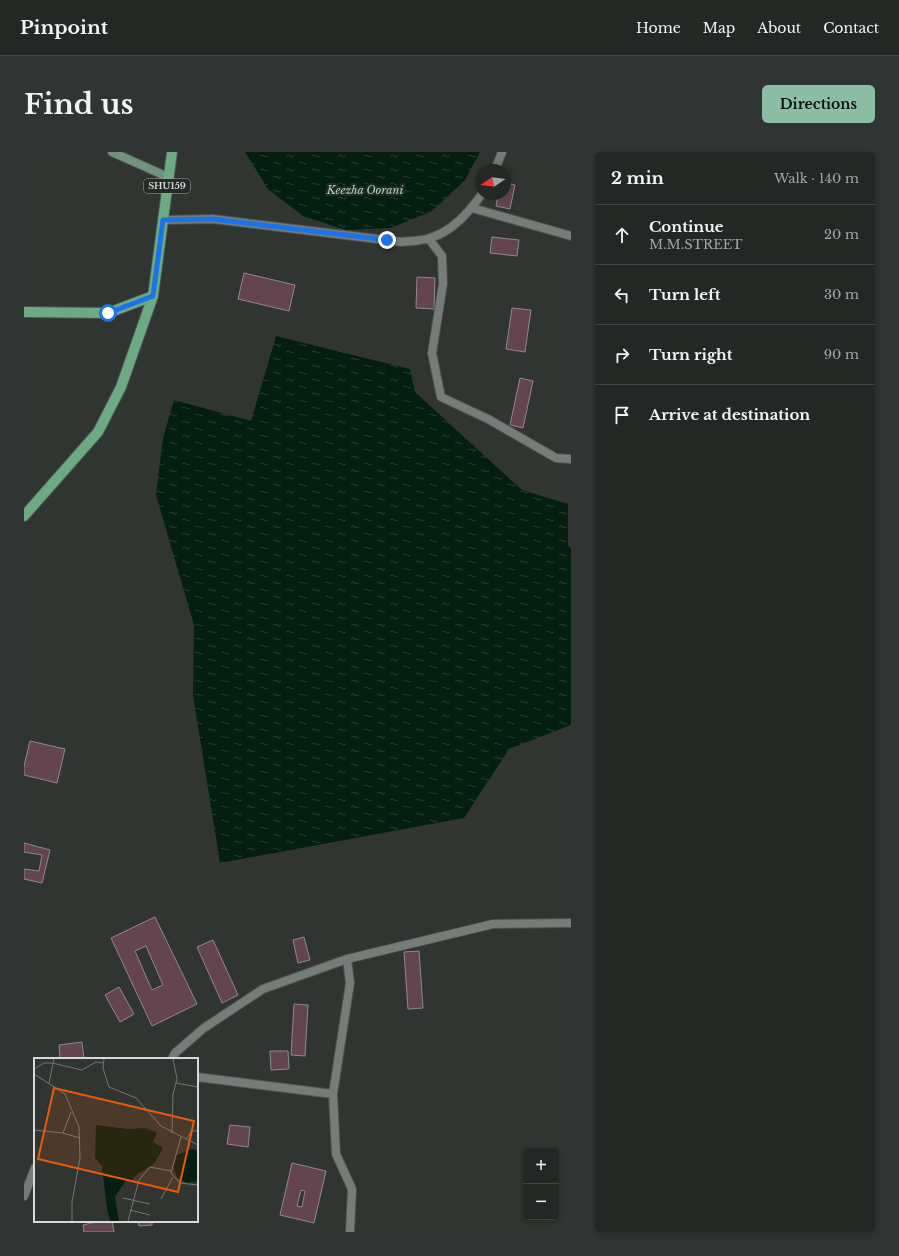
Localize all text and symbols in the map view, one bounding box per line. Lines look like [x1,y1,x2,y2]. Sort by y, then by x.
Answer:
text: Pinpoint [20,16,108,39]
text: Home [636,19,681,37]
text: Map [703,19,735,37]
text: About [757,19,801,37]
text: Contact [823,19,879,37]
button: Directions [762,85,875,123]
text: Find us [24,87,134,122]
north arrow [475,164,511,200]
text: 2 min [611,168,664,189]
text: Walk · 140 m [774,170,859,187]
road number: SHU159 [144,179,190,193]
water label: Keezha Oorani [326,183,403,197]
text: Continue [649,217,724,236]
icon: ahead [611,224,633,246]
text: 20 m [824,226,859,243]
route end [378,231,396,249]
text: M.M.STREET [649,236,743,253]
icon: left [611,284,633,306]
text: Turn left [649,285,720,304]
text: 30 m [824,286,859,303]
route start [99,304,117,322]
icon: right [611,344,633,366]
text: Turn right [649,345,732,364]
text: 90 m [824,346,859,363]
icon: arrive [611,404,633,426]
text: Arrive at destination [649,405,810,424]
inset map [34,1058,198,1222]
map controls [523,1148,559,1220]
button: + [523,1148,559,1184]
button: − [523,1184,559,1220]

